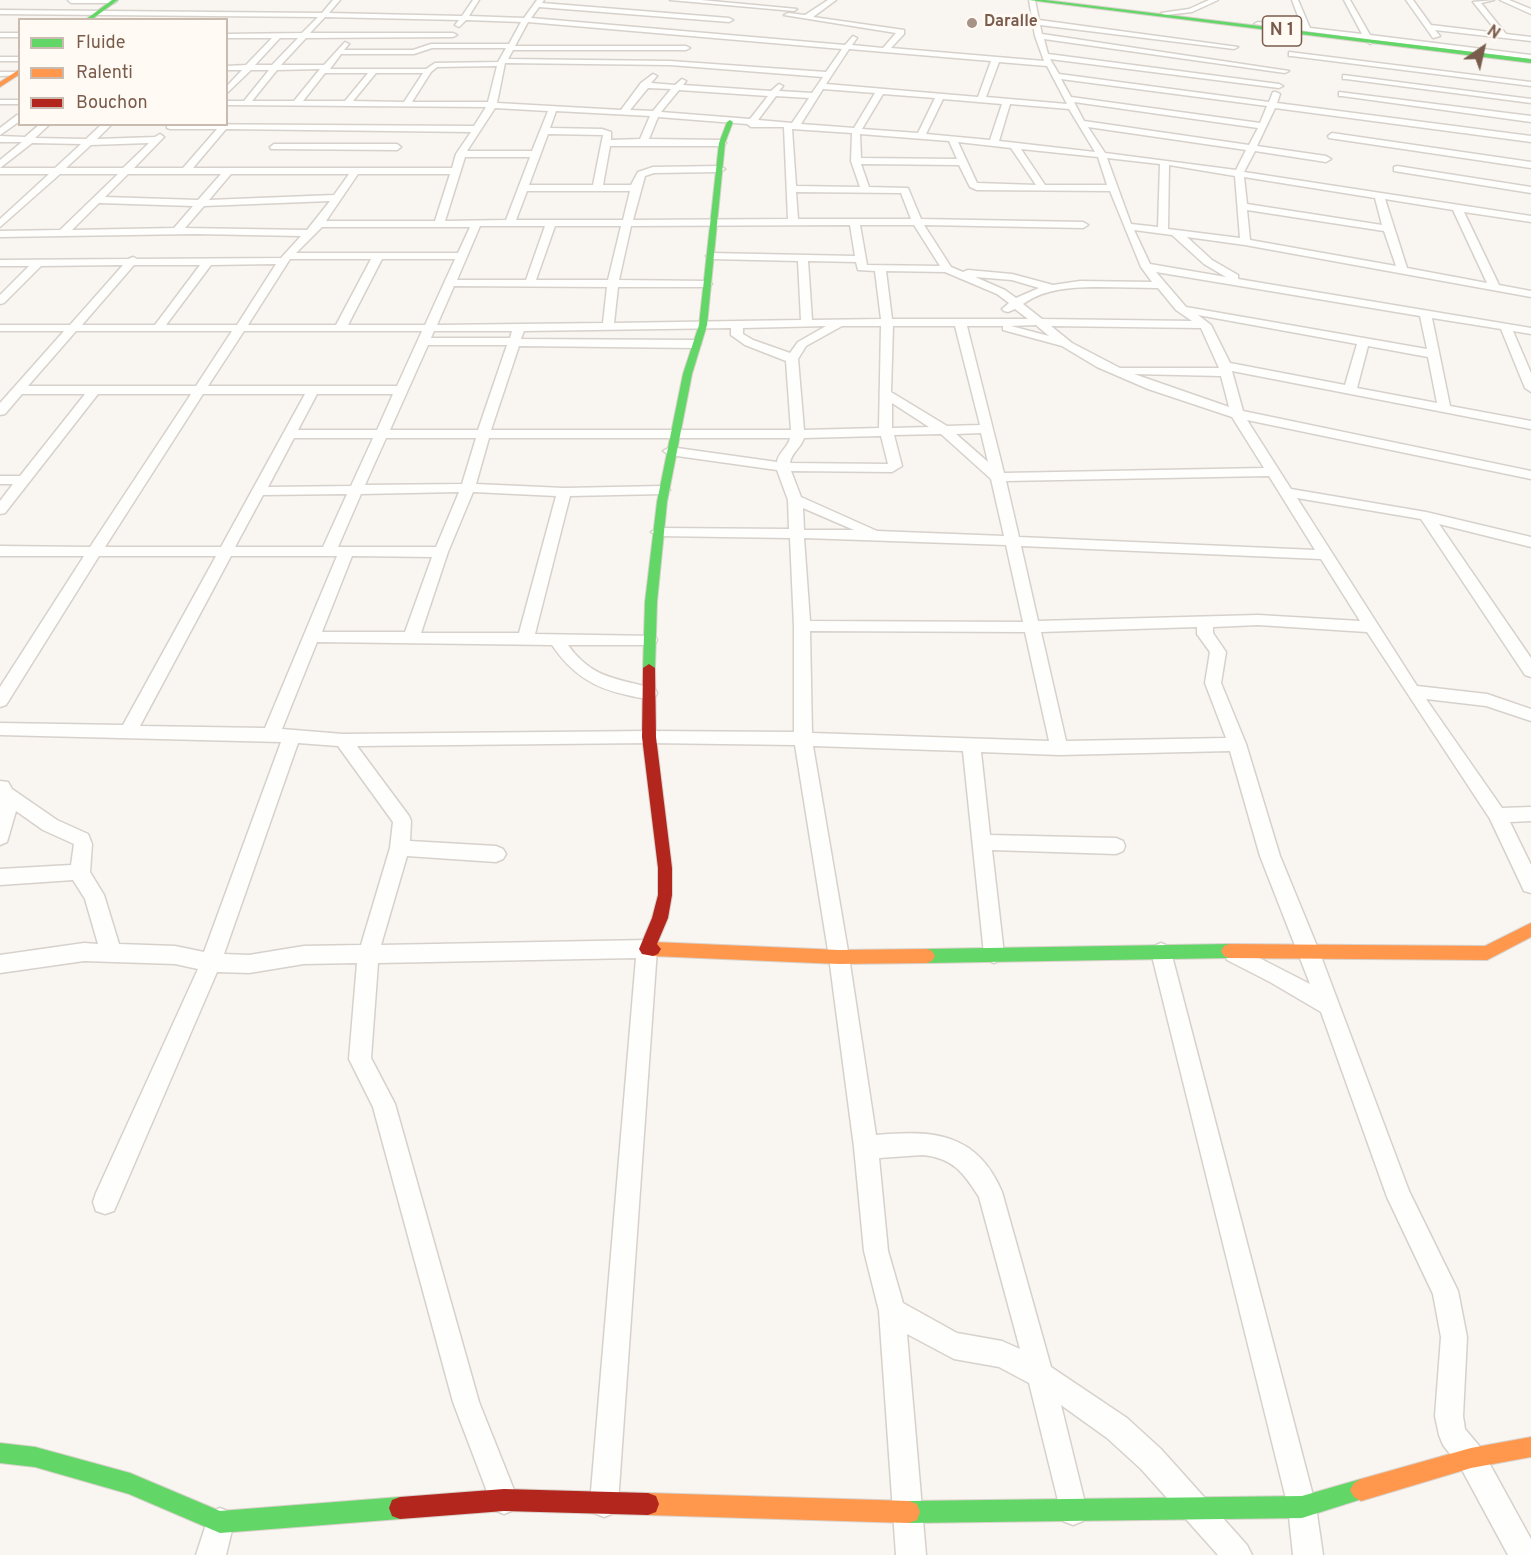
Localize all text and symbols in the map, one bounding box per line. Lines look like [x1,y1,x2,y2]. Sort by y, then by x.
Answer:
place label: Daralle [984,13,1038,33]
marker: Daralle [965,16,979,30]
road number: N 1 [1262,16,1302,46]
legend [18,18,228,126]
north arrow [1453,18,1513,78]
text: N [1483,22,1503,45]
text: Fluide [76,32,125,55]
text: Ralenti [76,62,133,85]
text: Bouchon [76,92,148,115]

